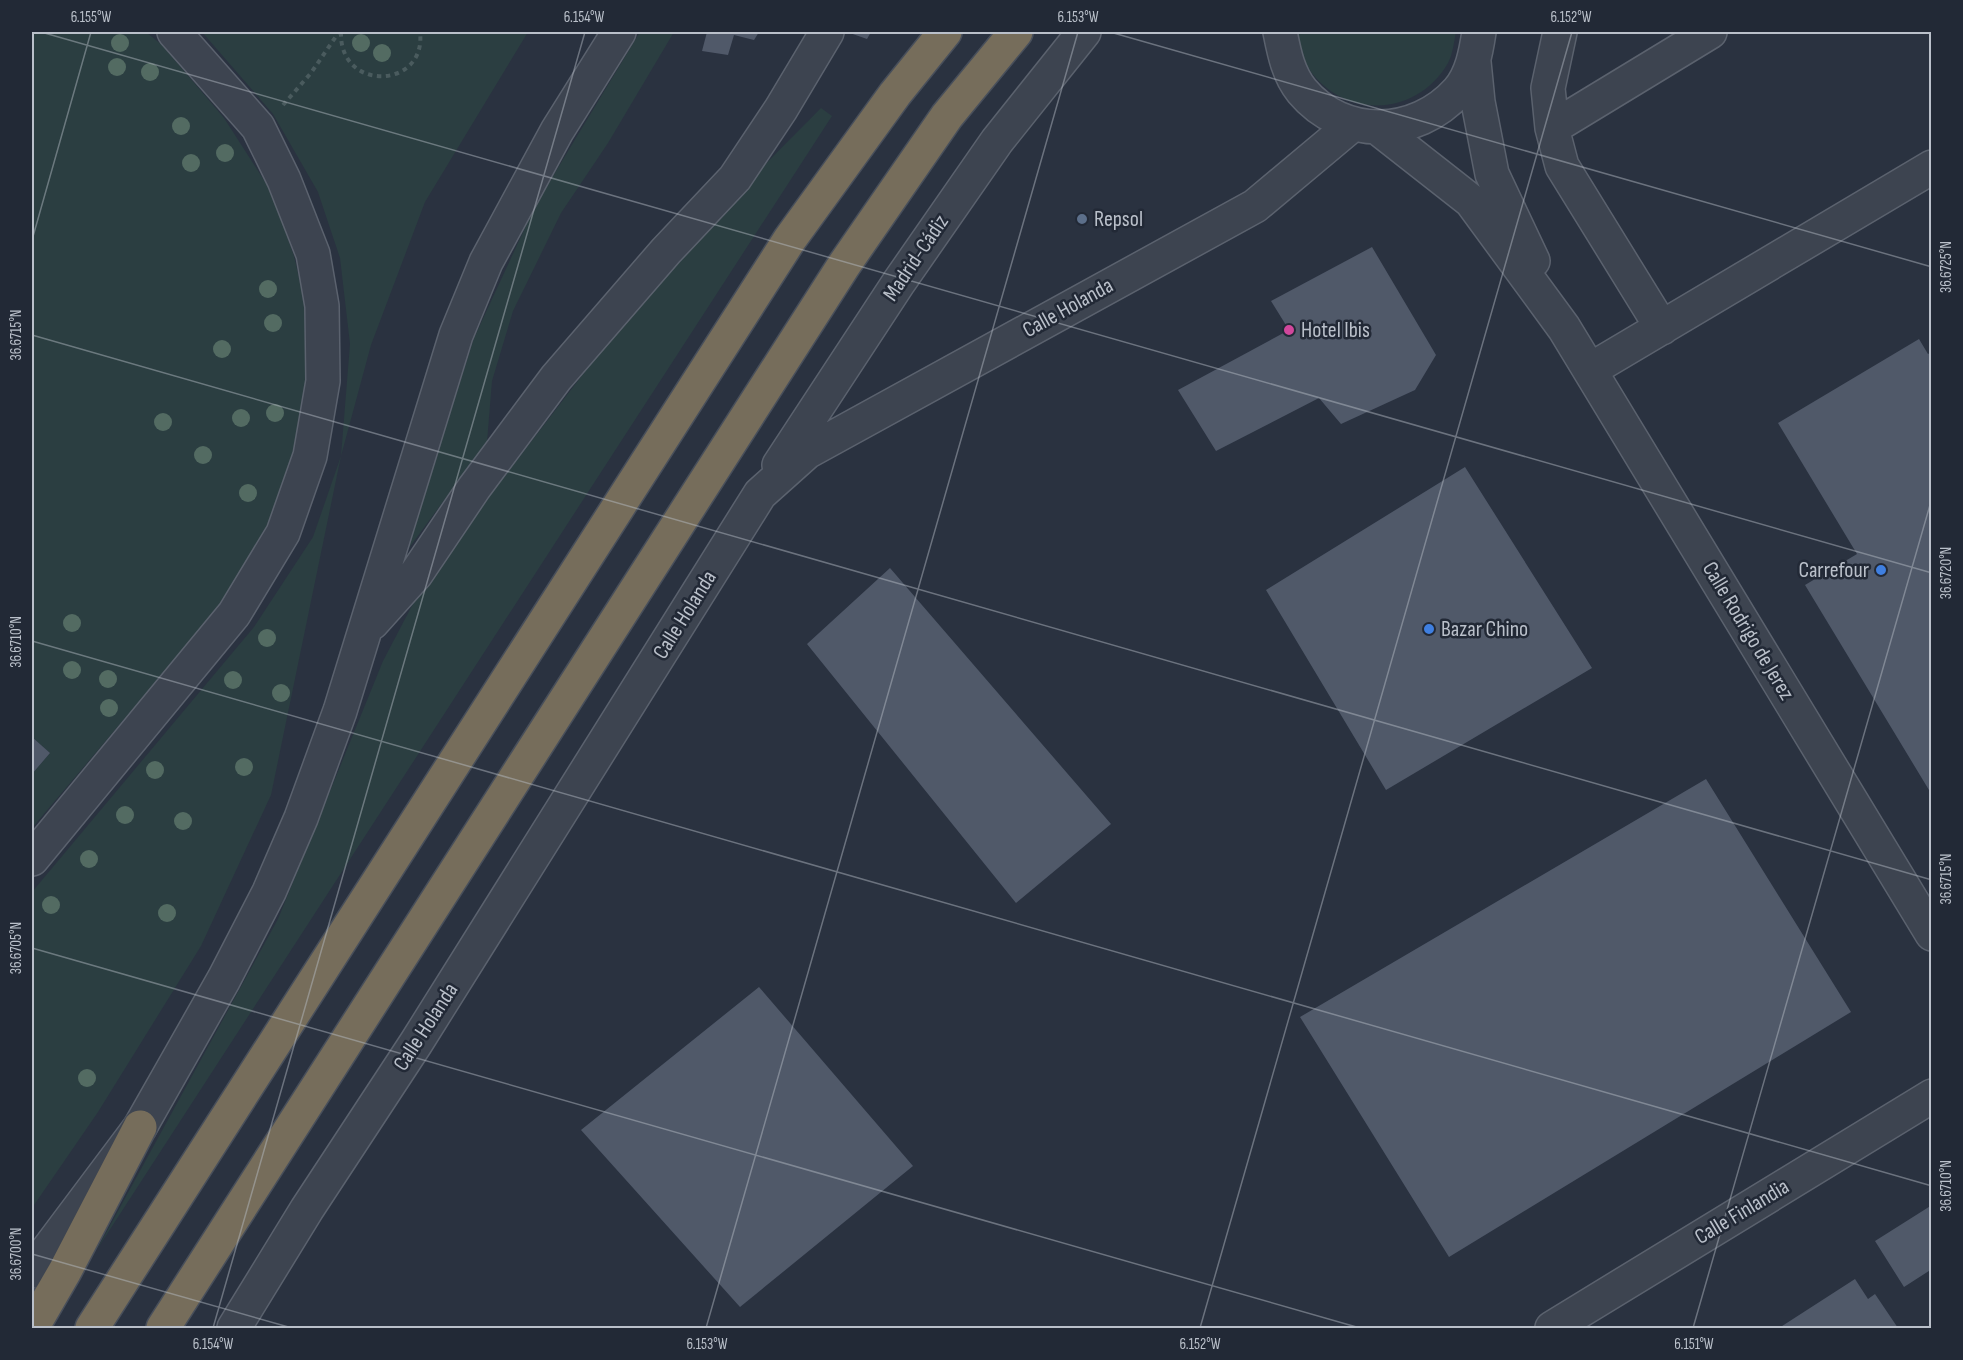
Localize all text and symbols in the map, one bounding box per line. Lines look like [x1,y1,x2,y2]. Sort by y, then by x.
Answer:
text: 6.155°W [71,8,112,27]
text: 6.154°W [564,8,604,27]
text: 6.153°W [1058,8,1099,27]
text: 6.152°W [1551,8,1592,27]
place label: Repsol [1094,206,1143,233]
street label: Madrid-Cádiz [877,210,955,306]
marker: Repsol [1075,212,1089,226]
text: 36.6725°N [1937,241,1956,293]
street label: Calle Holanda [1018,272,1118,344]
text: 36.6715°N [7,309,26,361]
place label: Hotel Ibis [1301,317,1370,344]
marker: Hotel Ibis [1282,323,1296,337]
text: 36.6720°N [1937,547,1956,599]
street label: Calle Rodrigo de Jerez [1696,557,1800,705]
place label: Carrefour [1799,557,1869,584]
marker: Carrefour [1874,563,1888,577]
street label: Calle Holanda [647,566,723,664]
text: 36.6710°N [7,616,26,668]
place label: Bazar Chino [1441,616,1528,643]
marker: Bazar Chino [1422,622,1436,636]
text: 36.6715°N [1937,853,1956,905]
text: 36.6705°N [7,922,26,974]
street label: Calle Holanda [388,978,464,1076]
text: 36.6710°N [1937,1160,1956,1212]
street label: Calle Finlandia [1690,1173,1794,1251]
text: 36.6700°N [7,1227,26,1281]
text: 6.154°W [193,1335,233,1354]
text: 6.153°W [687,1335,728,1354]
text: 6.152°W [1180,1335,1221,1354]
text: 6.151°W [1674,1335,1714,1354]

